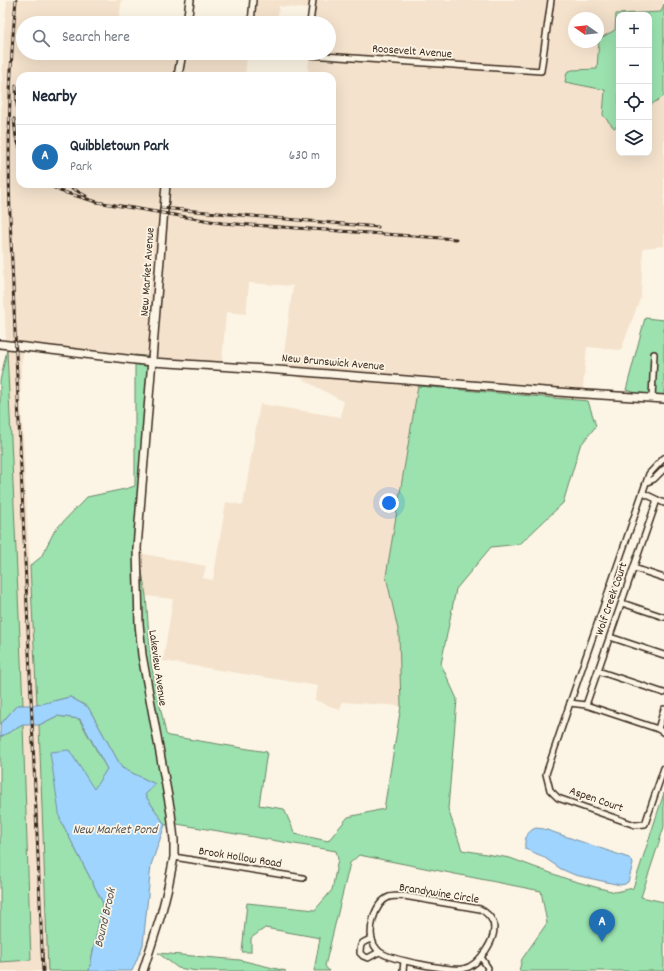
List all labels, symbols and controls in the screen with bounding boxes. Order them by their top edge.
north arrow [568,12,604,48]
map controls [616,12,652,156]
button: + [616,12,652,48]
search box [16,16,336,60]
icon: search [30,27,52,49]
text: Search here [62,27,130,49]
street label: Roosevelt Avenue [371,41,453,63]
button: − [616,48,652,84]
button: locate [616,84,652,120]
text: Nearby [32,86,76,110]
button: layers [616,120,652,156]
text: Quibbletown Park [70,136,169,158]
text: A [41,147,49,166]
text: 630 m [289,147,320,166]
text: Park [70,158,92,177]
street label: New Market Avenue [136,227,160,317]
street label: New Brunswick Avenue [281,350,385,376]
your location [379,493,399,513]
street label: Wolf Creek Court [592,560,633,638]
street label: Lakeview Avenue [143,629,171,707]
street label: Aspen Court [567,783,626,817]
water label: New Market Pond [73,821,159,840]
street label: Brook Hollow Road [197,843,283,873]
street label: Brandywine Circle [398,879,480,909]
water label: Bound Brook [90,885,122,950]
pin: A [589,909,615,942]

